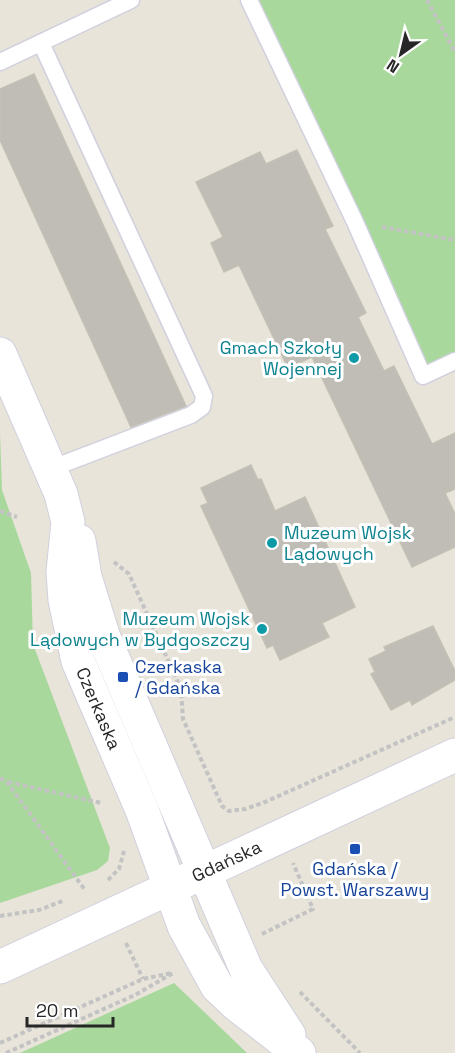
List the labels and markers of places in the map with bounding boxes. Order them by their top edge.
place label: Gmach Szkoły Wojennej [220,336,342,380]
marker: Gmach Szkoły Wojennej [347,351,361,365]
place label: Muzeum Wojsk Lądowych [284,521,412,565]
marker: Muzeum Wojsk Lądowych [265,536,279,550]
place label: Muzeum Wojsk Lądowych w Bydgoszczy [30,607,250,651]
marker: Muzeum Wojsk Lądowych w Bydgoszczy [255,622,269,636]
place label: Czerkaska / Gdańska [135,655,222,699]
marker: Czerkaska / Gdańska [116,670,130,684]
marker: Gdańska / Powst. Warszawy [348,842,362,856]
place label: Gdańska / Powst. Warszawy [281,857,429,901]

